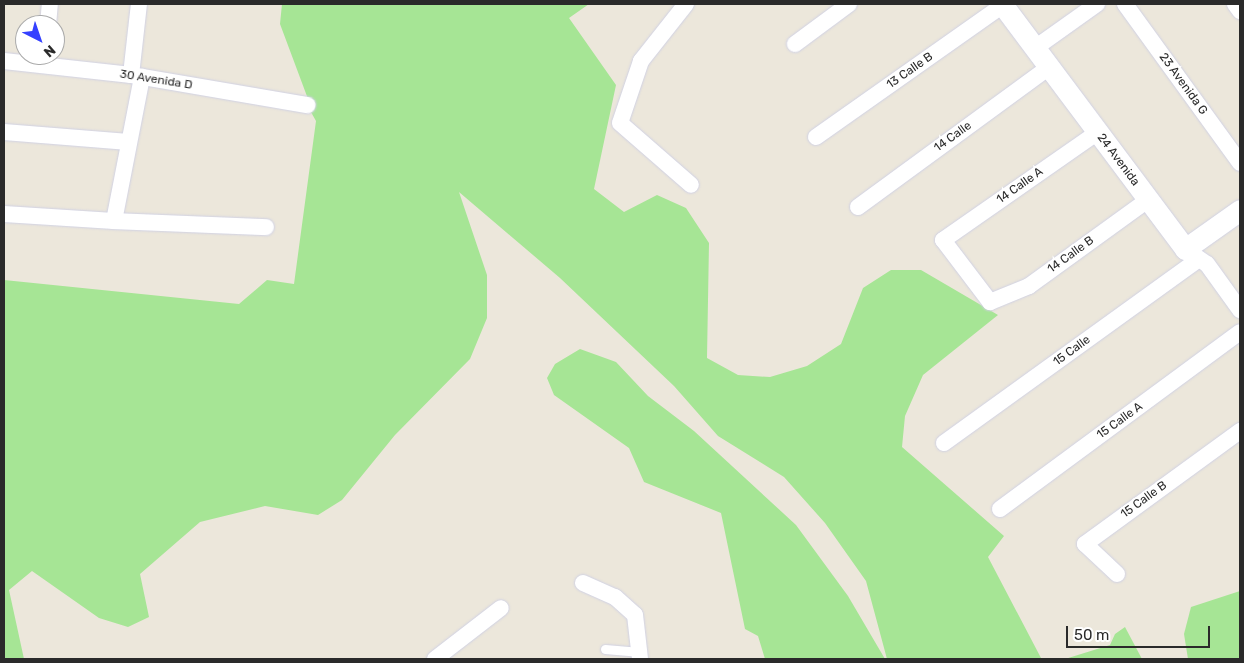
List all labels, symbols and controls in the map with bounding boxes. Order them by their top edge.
north arrow [15,15,65,65]
text: N [40,41,59,61]
street label: 13 Calle B [884,50,936,92]
street label: 23 Avenida G [1156,50,1210,118]
street label: 30 Avenida D [118,67,194,93]
street label: 14 Calle [931,119,975,155]
street label: 24 Avenida [1094,131,1142,189]
street label: 14 Calle A [994,165,1046,207]
street label: 14 Calle B [1045,233,1097,277]
street label: 15 Calle [1051,333,1093,369]
street label: 15 Calle A [1094,399,1146,443]
street label: 15 Calle B [1118,479,1170,521]
scale bar [1069,616,1213,648]
text: 50 m [1074,626,1109,644]

